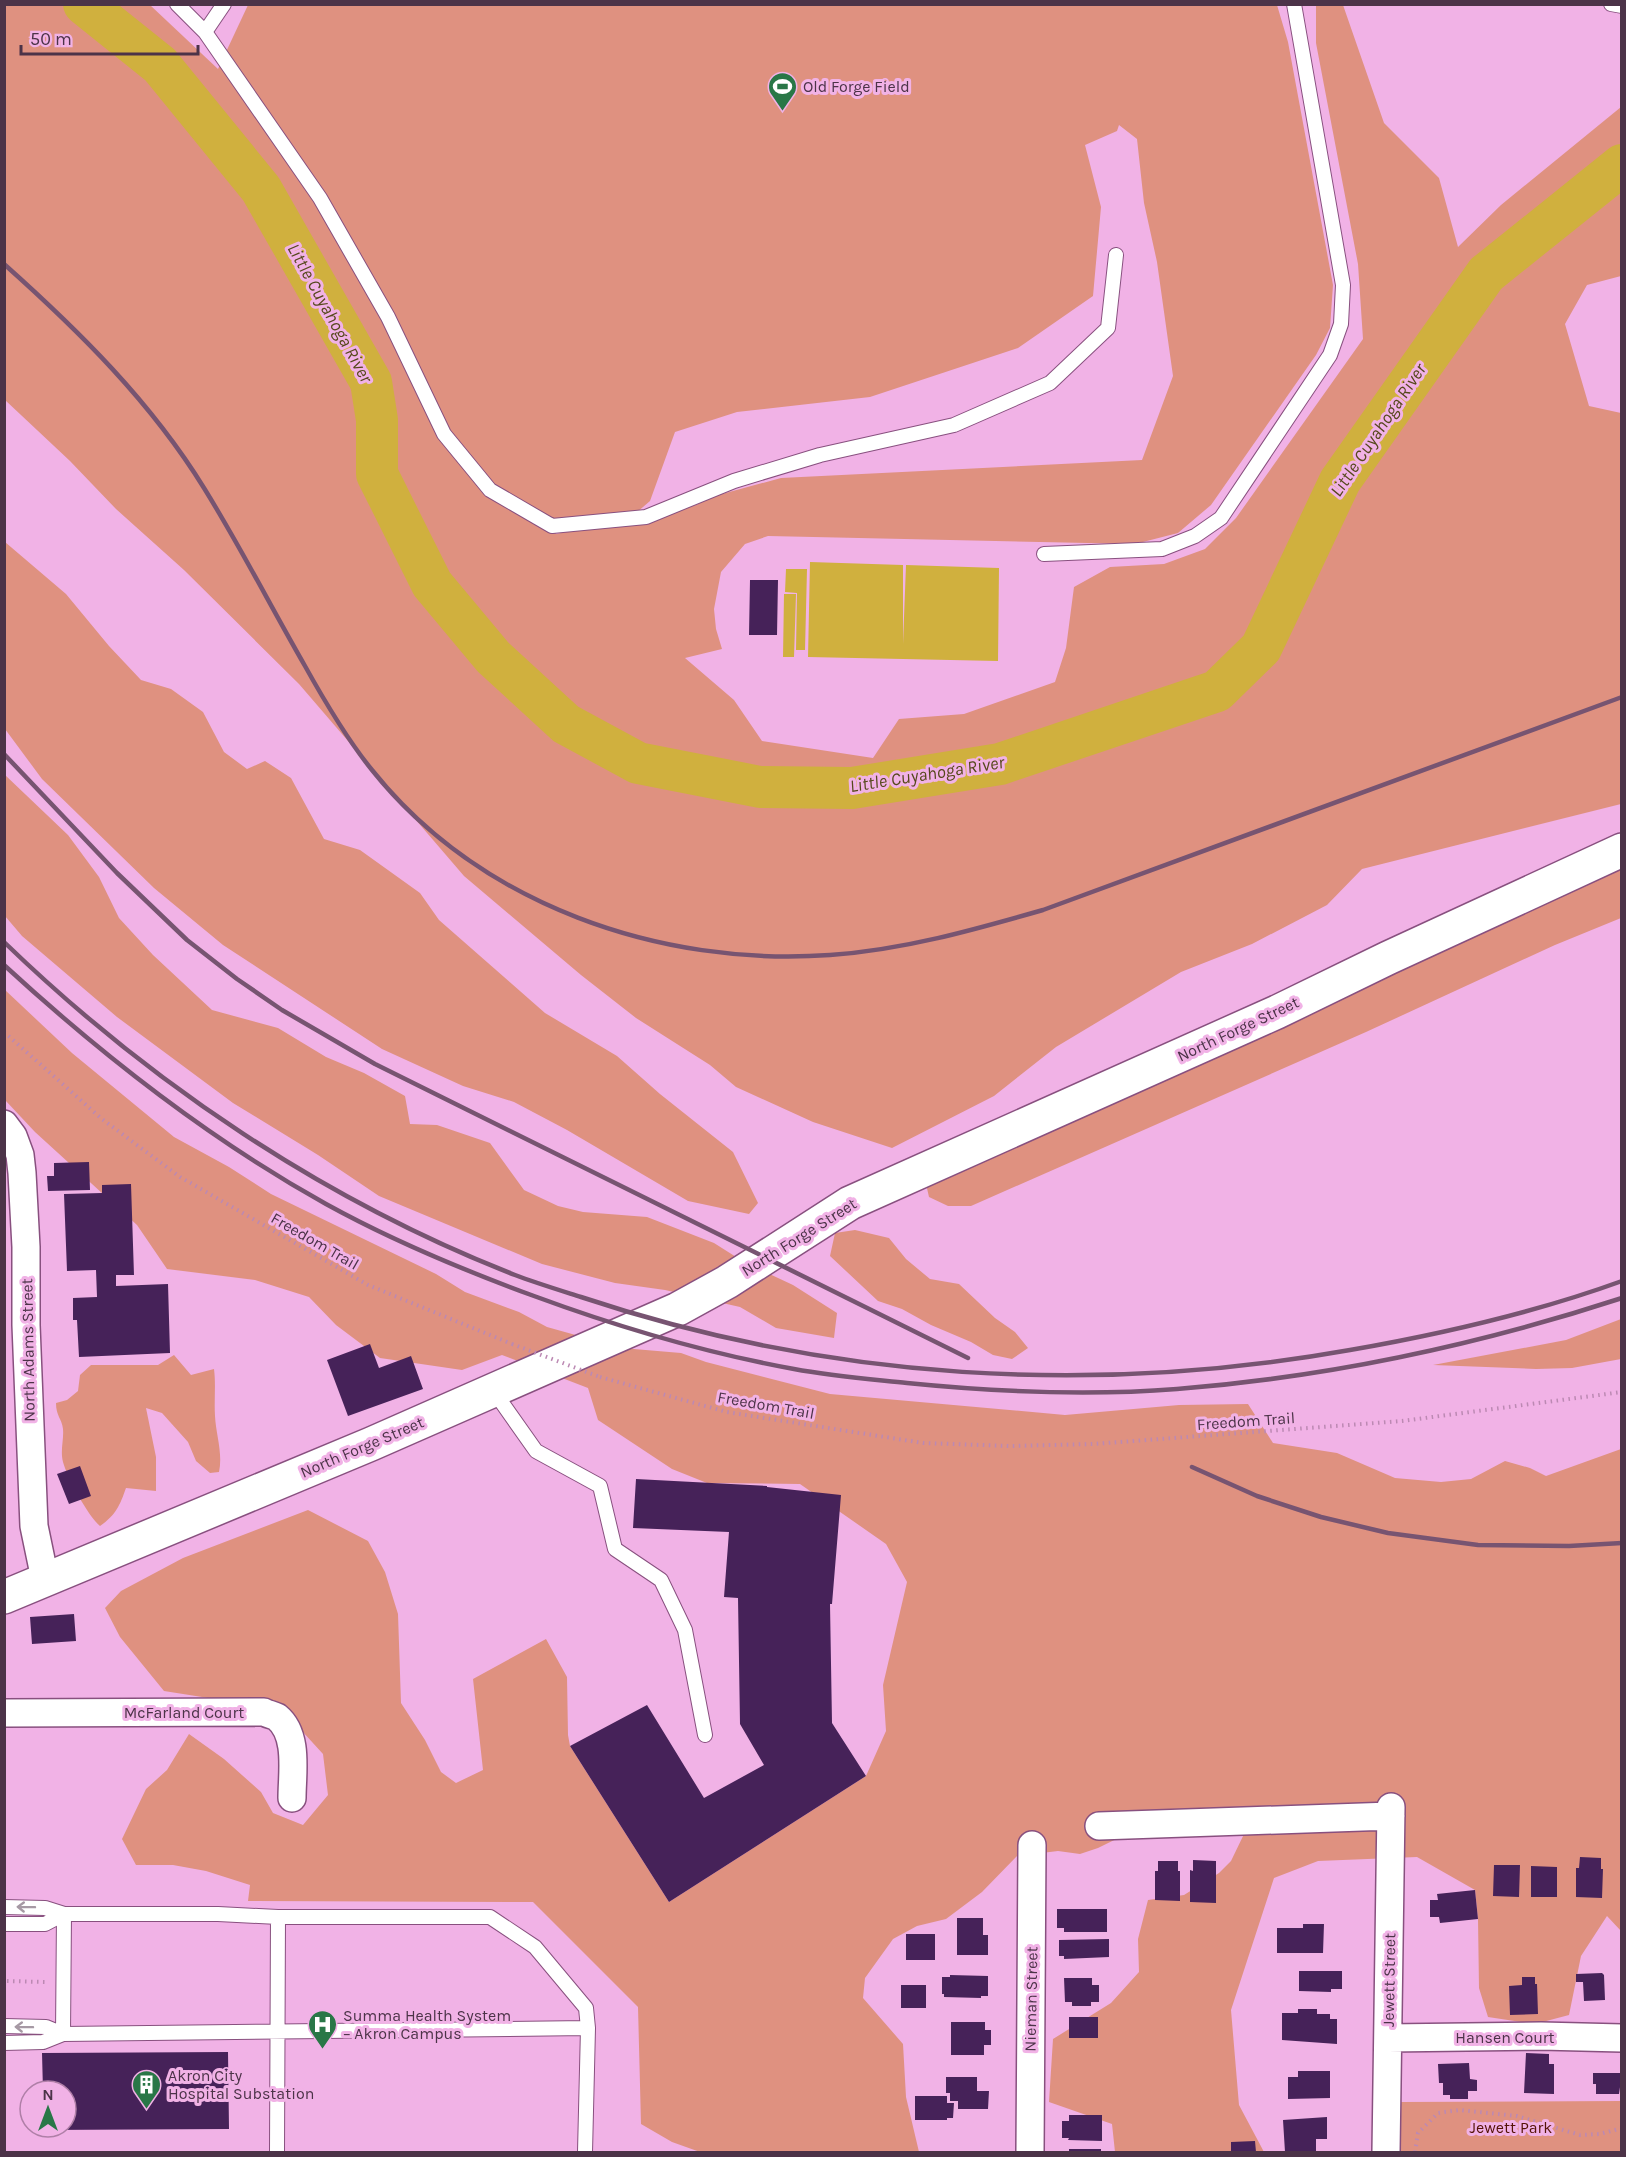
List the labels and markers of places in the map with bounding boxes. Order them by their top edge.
sports icon: Old Forge Field [766,70,798,112]
place label: Old Forge Field [803,77,910,96]
place label: Summa Health System – Akron Campus [343,2006,511,2043]
hospital icon: Summa Health System – Akron Campus [306,2008,338,2050]
place label: Akron City Hospital Substation [168,2066,314,2103]
building icon: Akron City Hospital Substation [131,2068,163,2110]

